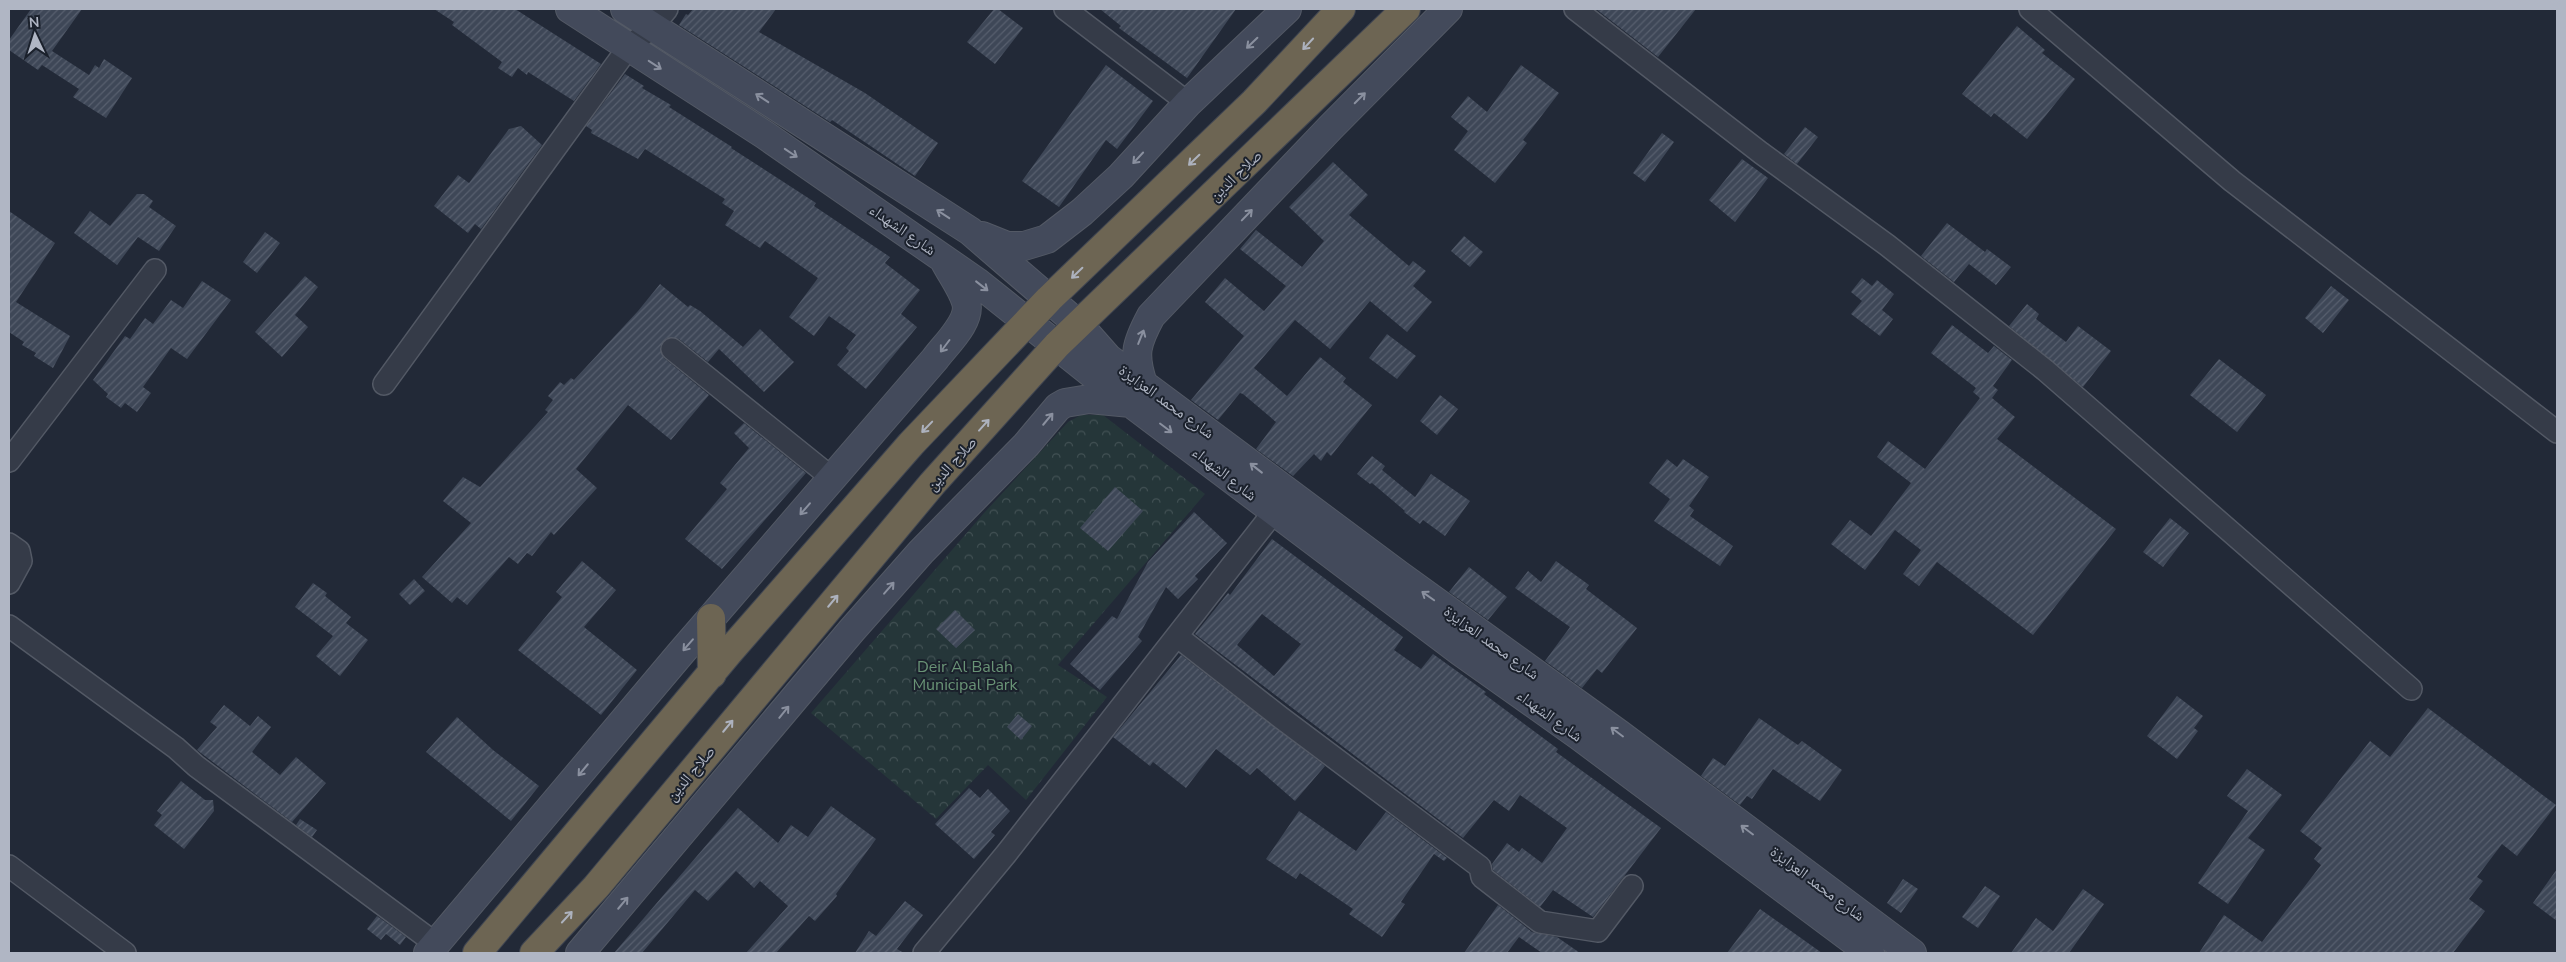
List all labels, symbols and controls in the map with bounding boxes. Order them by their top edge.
north arrow [10,10,60,60]
text: N [28,13,40,32]
one-way arrow [1246,36,1258,48]
one-way arrow [1302,37,1314,50]
one-way arrow [647,60,661,70]
one-way arrow [756,92,770,102]
one-way arrow [1353,92,1366,104]
street label: صلاح الدين [1204,145,1267,207]
one-way arrow [784,148,798,158]
one-way arrow [1132,152,1144,165]
one-way arrow [1188,154,1200,166]
street label: شارع الشهداء [865,199,940,261]
one-way arrow [937,208,951,218]
one-way arrow [1241,209,1253,221]
one-way arrow [1071,266,1083,278]
one-way arrow [975,280,988,291]
one-way arrow [1137,330,1146,345]
one-way arrow [940,339,950,353]
street label: شارع محمد العزايزة [1114,360,1219,444]
one-way arrow [1043,412,1054,425]
one-way arrow [979,419,990,432]
one-way arrow [921,420,933,433]
one-way arrow [1159,422,1172,433]
street label: صلاح الدين [921,432,982,496]
street label: شارع الشهداء [1187,441,1261,506]
one-way arrow [1250,462,1263,473]
one-way arrow [799,502,811,515]
one-way arrow [883,582,894,595]
one-way arrow [1422,591,1436,601]
one-way arrow [827,595,838,608]
street label: شارع محمد العزايزة [1439,601,1544,685]
one-way arrow [682,639,693,652]
park label: Deir Al Balah Municipal Park [912,656,1019,696]
street label: شارع الشهداء [1512,684,1587,747]
one-way arrow [779,706,790,719]
one-way arrow [723,720,734,733]
one-way arrow [1611,727,1624,738]
street label: صلاح الدين [661,741,720,806]
one-way arrow [577,763,589,776]
one-way arrow [1740,825,1754,835]
street label: شارع محمد العزايزة [1766,841,1869,927]
one-way arrow [617,897,628,910]
one-way arrow [562,911,573,924]

